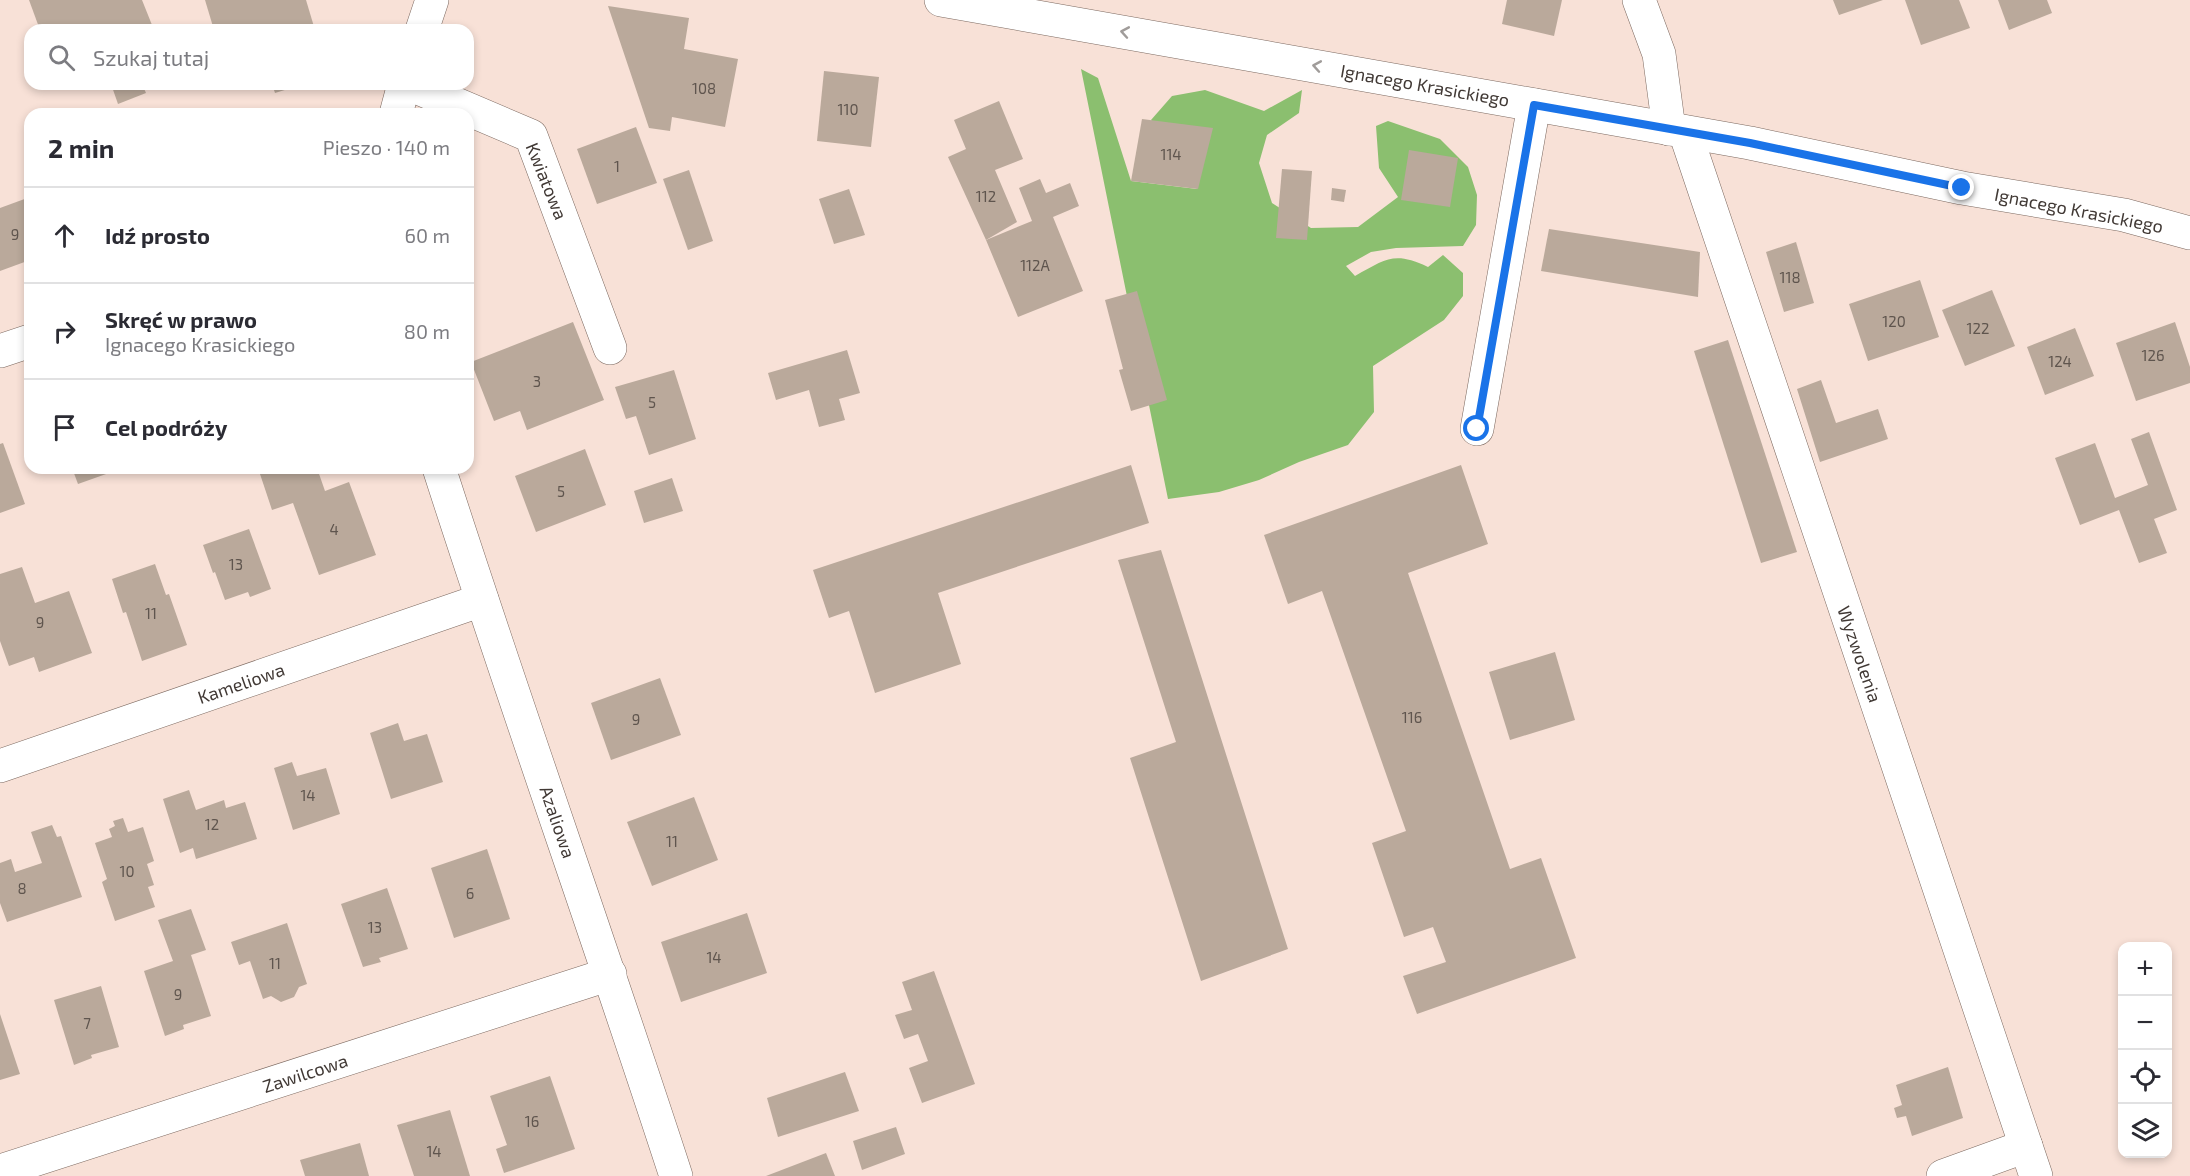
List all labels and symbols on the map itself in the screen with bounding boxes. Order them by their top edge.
one-way arrow [1120,27,1130,39]
street label: Ignacego Krasickiego [1339,59,1511,111]
one-way arrow [1312,61,1322,73]
house number: 108 [692,79,716,97]
house number: 110 [838,100,859,118]
street label: Kwiatowa [522,139,572,223]
house number: 114 [1160,145,1182,163]
house number: 1 [614,157,620,175]
route end [1948,174,1974,200]
street label: Ignacego Krasickiego [1993,183,2165,237]
house number: 112 [976,187,996,205]
house number: 9 [11,225,19,243]
house number: 112A [1020,256,1051,274]
house number: 118 [1779,268,1801,286]
house number: 120 [1882,312,1906,330]
house number: 122 [1967,319,1989,337]
house number: 126 [2142,346,2164,364]
house number: 124 [2048,352,2072,370]
house number: 3 [533,372,541,390]
house number: 5 [648,393,656,411]
route start [1463,415,1489,441]
house number: 5 [557,482,565,500]
house number: 4 [329,520,339,538]
house number: 13 [229,555,243,573]
street label: Wyzwolenia [1833,603,1887,705]
house number: 11 [145,604,157,622]
house number: 9 [36,613,44,631]
street label: Kameliowa [195,658,287,708]
house number: 116 [1402,708,1422,726]
house number: 9 [632,710,640,728]
street label: Azaliowa [535,783,581,861]
house number: 14 [300,786,316,804]
house number: 12 [205,815,219,833]
house number: 11 [666,832,678,850]
house number: 10 [119,862,135,880]
house number: 8 [17,879,27,897]
house number: 6 [466,884,474,902]
house number: 13 [368,918,382,936]
house number: 14 [706,948,722,966]
house number: 11 [269,954,281,972]
house number: 9 [174,985,182,1003]
house number: 7 [83,1014,91,1032]
street label: Zawilcowa [260,1049,350,1097]
house number: 16 [525,1112,539,1130]
house number: 14 [426,1142,442,1160]

